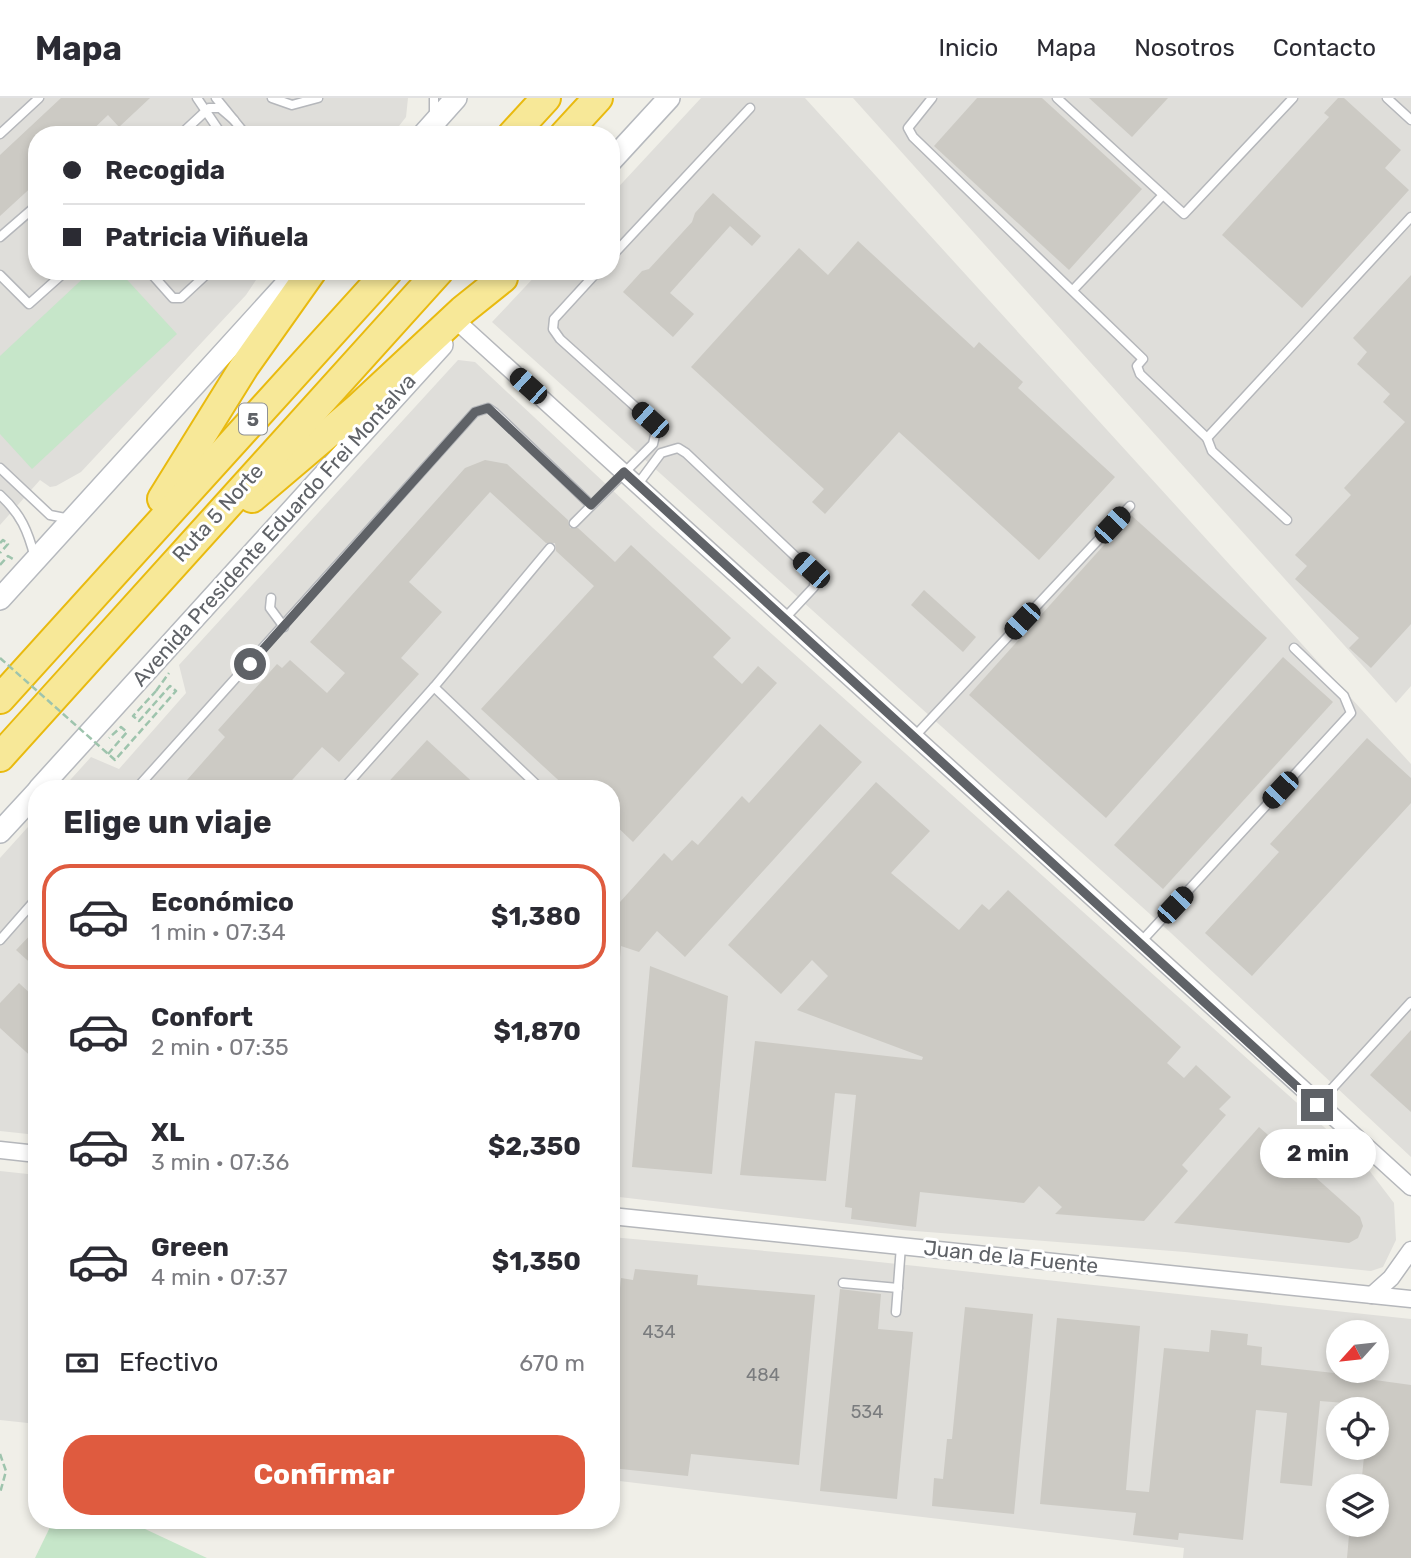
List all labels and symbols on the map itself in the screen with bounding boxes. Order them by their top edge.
car [506,364,551,408]
street label: Avenida Presidente Eduardo Frei Montalva [127,368,421,691]
car [628,398,673,442]
road number: 5 [239,404,267,434]
street label: Ruta 5 Norte [167,458,268,567]
car [1090,502,1135,548]
car [789,548,834,592]
car [1000,598,1045,644]
route start [234,648,266,680]
car [1258,767,1303,813]
car [1153,882,1198,928]
route end [1301,1089,1333,1121]
callout: 2 min [1259,1130,1375,1178]
street label: Juan de la Fuente [922,1235,1100,1278]
north arrow [1326,1320,1390,1382]
house number: 434 [642,1321,676,1343]
house number: 484 [746,1364,780,1386]
house number: 534 [851,1401,883,1423]

